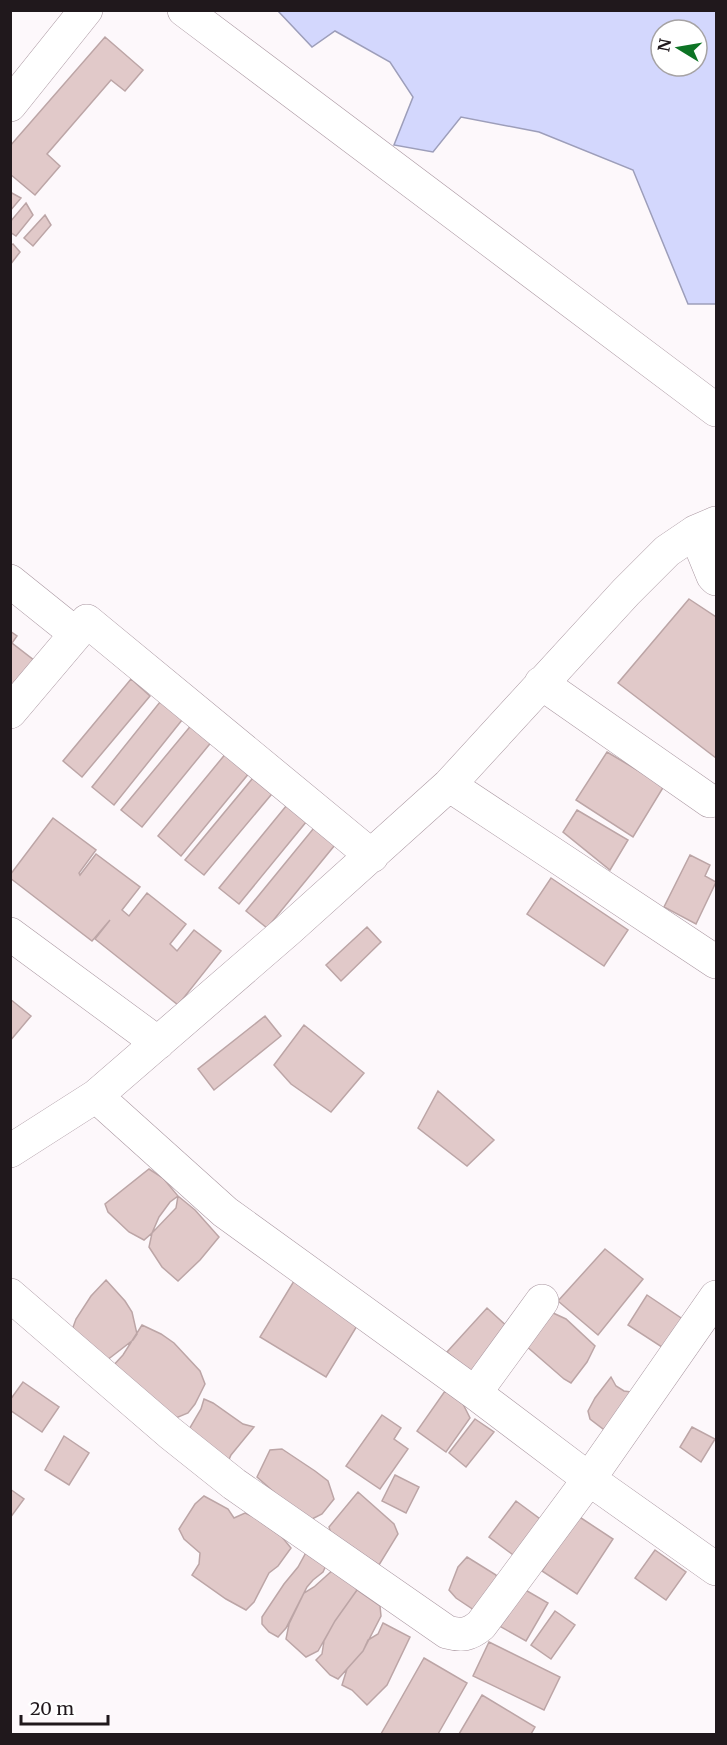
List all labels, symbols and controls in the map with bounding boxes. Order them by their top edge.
north arrow [649,18,709,78]
text: N [653,37,675,53]
scale bar [21,1688,108,1726]
text: 20 m [30,1697,74,1720]

